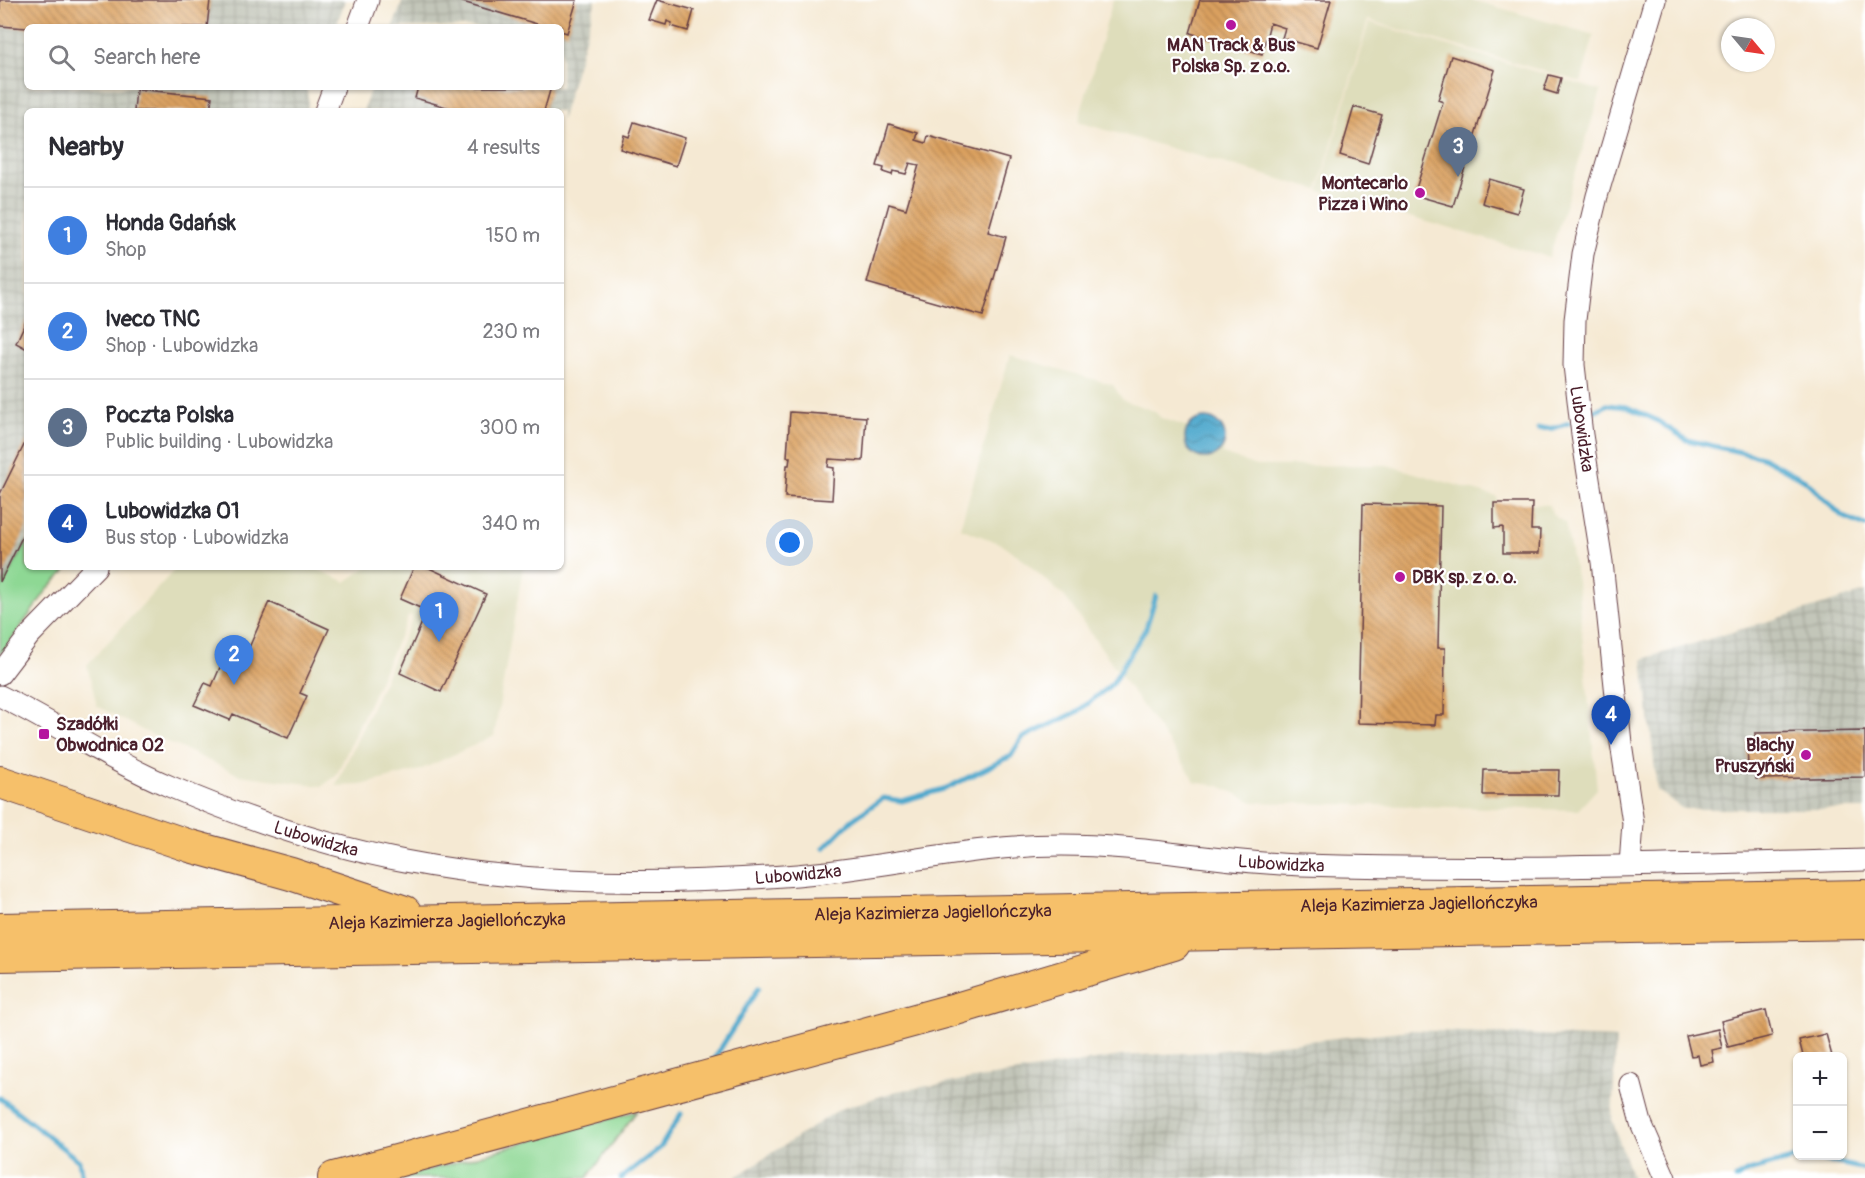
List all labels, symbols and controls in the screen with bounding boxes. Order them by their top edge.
marker: MAN Track & Bus Polska Sp. z o.o. [1224,18,1238,32]
north arrow [1721,18,1775,72]
search box [24,24,564,90]
place label: MAN Track & Bus Polska Sp. z o.o. [1167,34,1296,78]
icon: search [45,41,78,74]
text: Search here [93,43,200,71]
pin: 3 [1438,128,1478,177]
text: Nearby [48,131,124,163]
text: 4 results [467,135,540,160]
place label: Montecarlo Pizza i Wino [1318,172,1408,216]
marker: Montecarlo Pizza i Wino [1413,186,1427,200]
text: Honda Gdańsk [105,209,236,237]
text: 1 [64,223,71,248]
text: 150 m [486,223,540,248]
text: Shop [105,237,146,262]
text: Iveco TNC [105,305,200,333]
text: 2 [62,319,73,344]
text: 230 m [483,319,540,344]
text: Shop · Lubowidzka [105,333,258,358]
street label: Lubowidzka [1564,384,1599,474]
text: Poczta Polska [105,401,234,429]
text: 3 [62,415,73,440]
text: 300 m [479,415,540,440]
text: Public building · Lubowidzka [105,429,333,454]
text: Lubowidzka 01 [105,497,240,525]
text: 4 [62,511,73,536]
text: 340 m [481,511,540,536]
text: Bus stop · Lubowidzka [105,525,289,550]
your location [775,528,804,557]
place label: DBK sp. z o. o. [1412,566,1517,589]
marker: DBK sp. z o. o. [1393,570,1407,584]
pin: 1 [420,592,458,642]
pin: 2 [214,636,254,685]
pin: 4 [1592,696,1630,745]
place label: Szadółki Obwodnica 02 [56,713,164,757]
marker: Szadółki Obwodnica 02 [37,727,51,741]
place label: Blachy Pruszyński [1715,734,1794,778]
marker: Blachy Pruszyński [1799,748,1813,762]
street label: Lubowidzka [271,816,361,862]
street label: Lubowidzka [1237,850,1325,878]
street label: Lubowidzka [754,859,843,890]
street label: Aleja Kazimierza Jagiellończyka [1300,891,1538,918]
street label: Aleja Kazimierza Jagiellończyka [814,899,1052,927]
street label: Aleja Kazimierza Jagiellończyka [328,908,566,935]
map controls [1793,1052,1847,1160]
button: + [1793,1052,1847,1106]
button: − [1793,1106,1847,1160]

